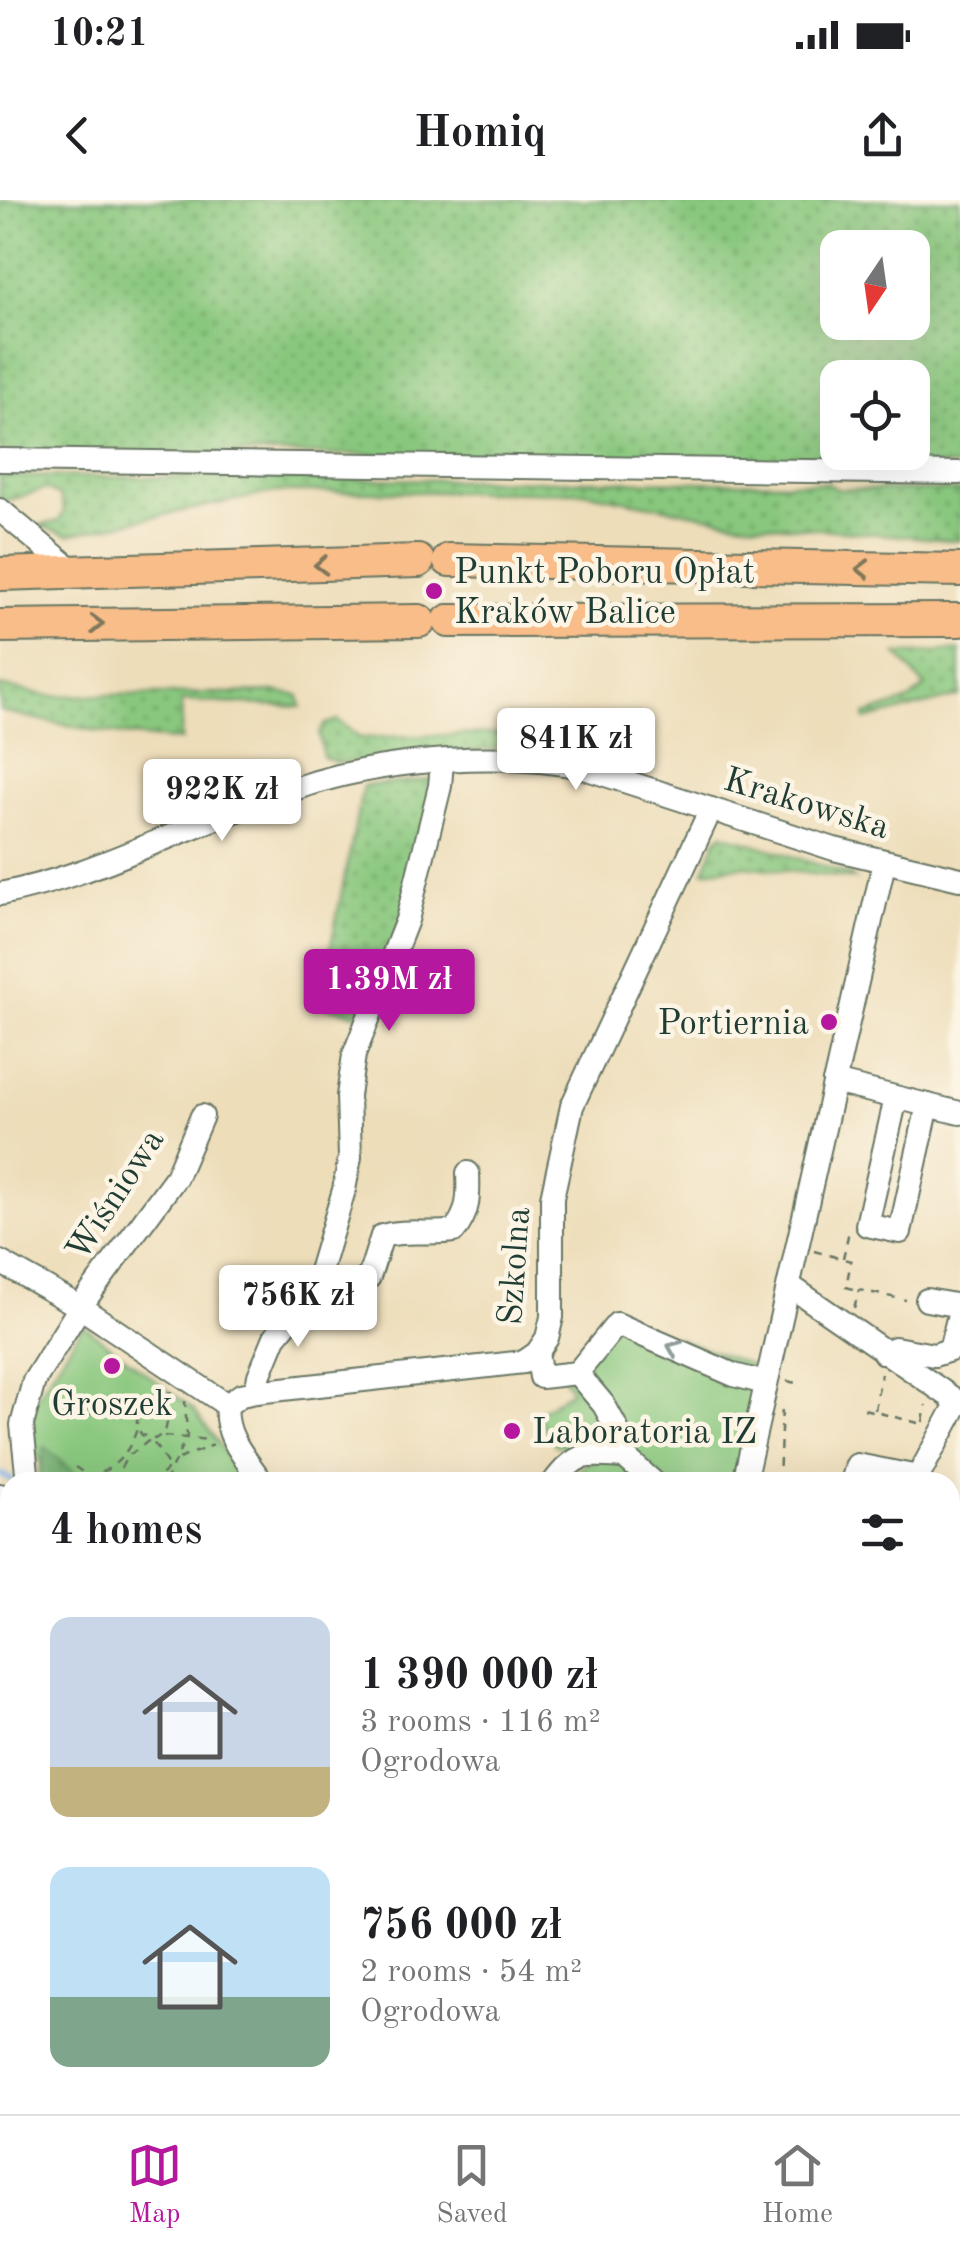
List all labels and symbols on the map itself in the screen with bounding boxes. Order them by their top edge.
north arrow [820,230,930,340]
one-way arrow [312,554,328,575]
place label: Punkt Poboru Opłat Kraków Balice [454,556,755,631]
one-way arrow [854,558,870,579]
marker: Punkt Poboru Opłat Kraków Balice [423,580,445,602]
one-way arrow [90,613,106,634]
pin: 841K zł [484,708,668,793]
pin: 922K zł [130,759,314,844]
street label: Krakowska [719,763,893,846]
pin: 1.39M zł [286,949,492,1034]
place label: Portiernia [658,1007,809,1042]
marker: Portiernia [818,1011,840,1033]
street label: Wiśniowa [61,1123,171,1267]
street label: Szkolna [494,1206,537,1326]
pin: 756K zł [206,1265,390,1350]
one-way arrow [666,1340,684,1360]
marker: Groszek [101,1355,123,1377]
place label: Groszek [51,1388,173,1423]
place label: Laboratoria IZ [532,1416,757,1451]
marker: Laboratoria IZ [501,1420,523,1442]

